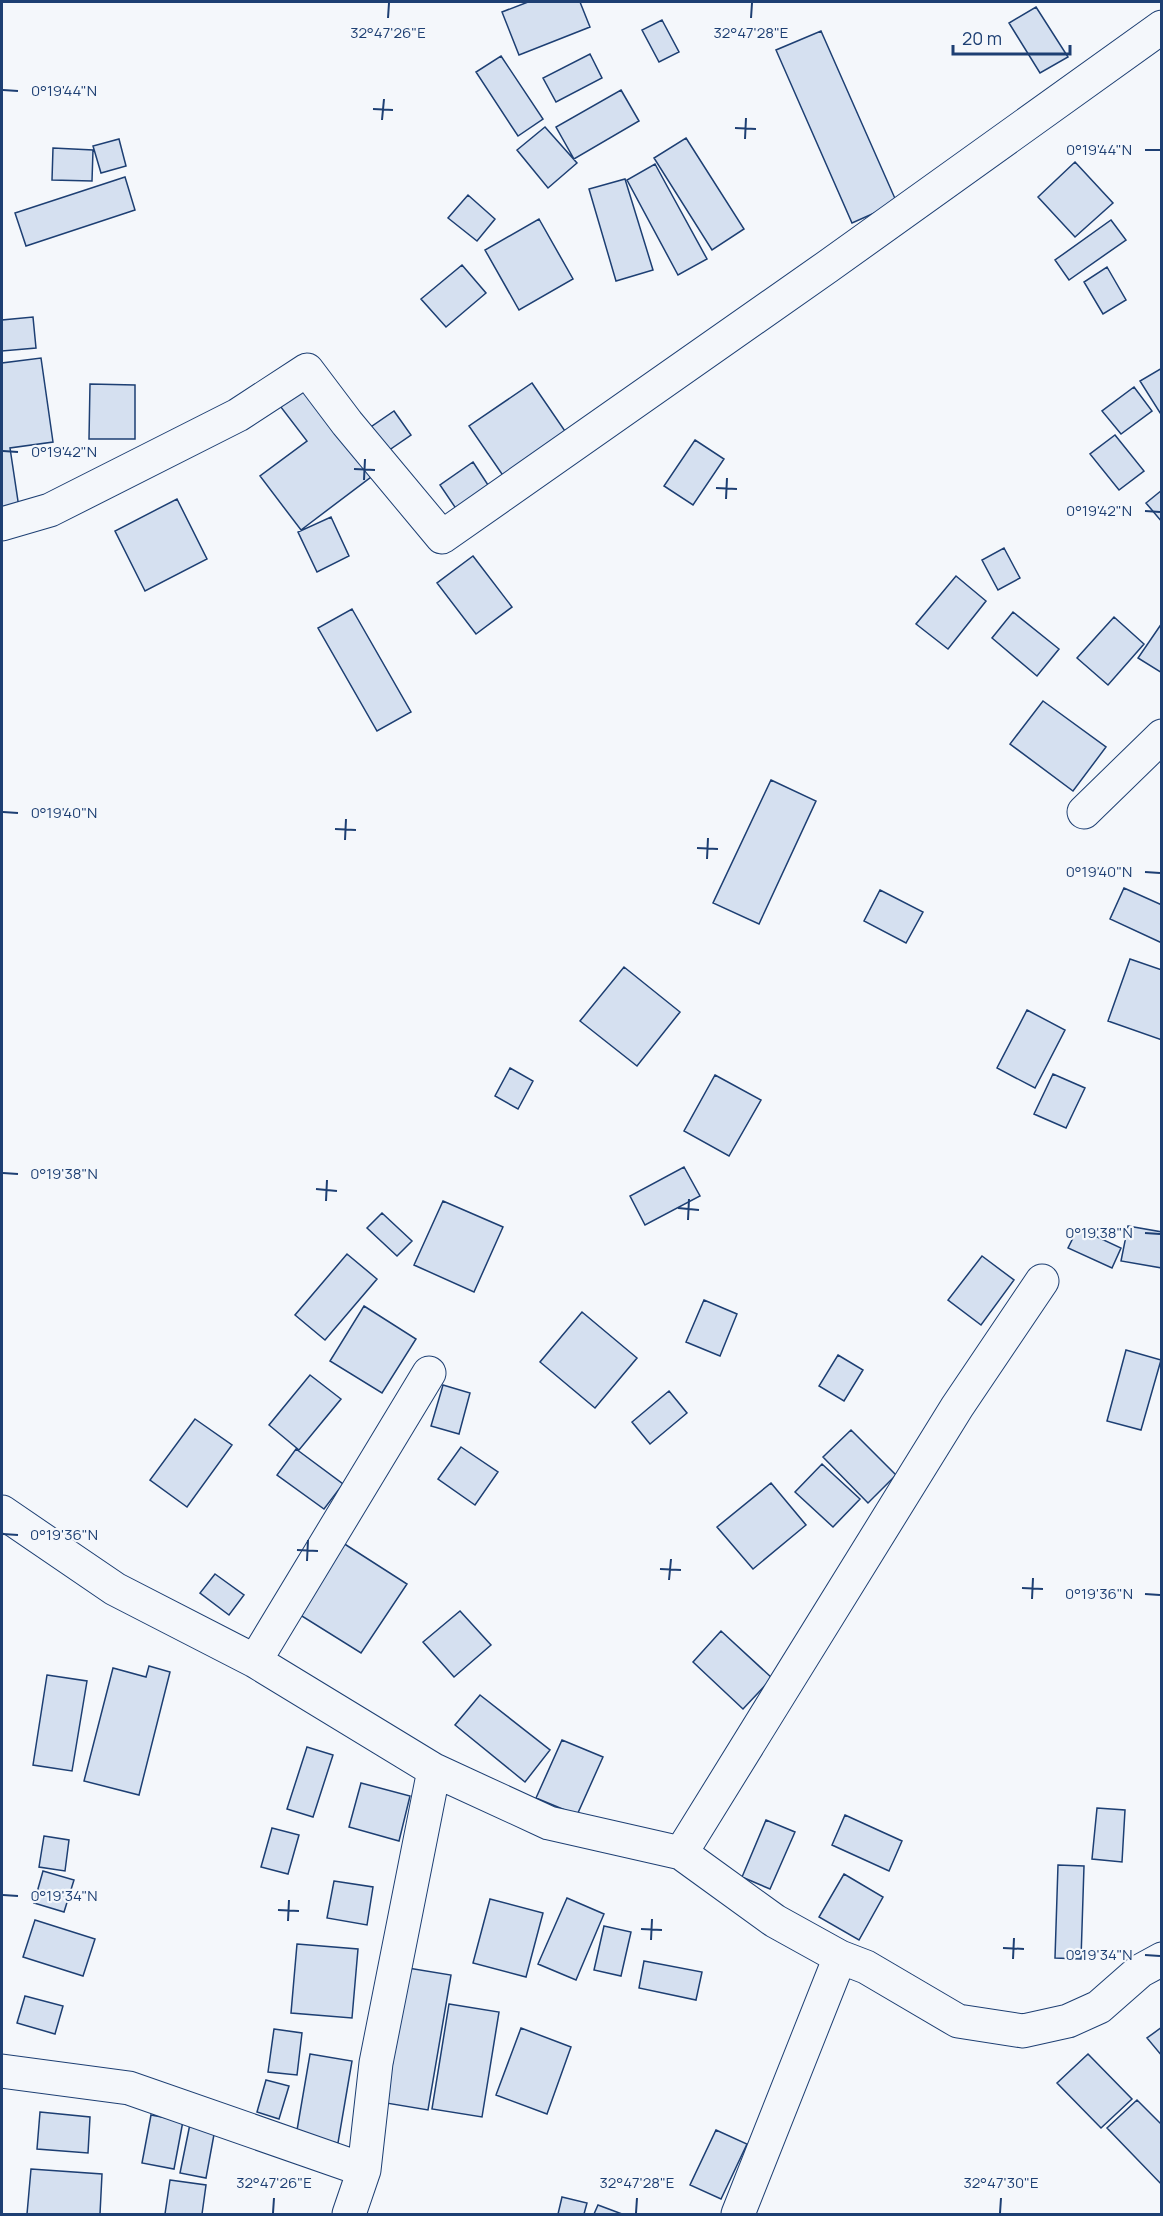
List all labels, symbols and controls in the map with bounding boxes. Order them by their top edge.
scale bar [953,18,1070,56]
text: 32°47'26"E [350,22,426,43]
text: 32°47'28"E [714,22,788,43]
text: 20 m [962,26,1002,50]
text: 0°19'44"N [31,80,97,101]
text: 0°19'44"N [1066,139,1132,160]
text: 0°19'42"N [31,441,97,462]
text: 0°19'42"N [1066,500,1132,521]
text: 0°19'40"N [31,802,97,823]
text: 0°19'40"N [1066,861,1132,882]
text: 0°19'38"N [30,1163,98,1184]
text: 0°19'38"N [1065,1222,1133,1243]
text: 0°19'36"N [30,1524,98,1545]
text: 0°19'36"N [1065,1583,1133,1604]
text: 0°19'34"N [30,1885,98,1906]
text: 0°19'34"N [1065,1944,1133,1965]
text: 32°47'26"E [236,2172,312,2193]
text: 32°47'28"E [600,2172,674,2193]
text: 32°47'30"E [963,2172,1039,2193]

